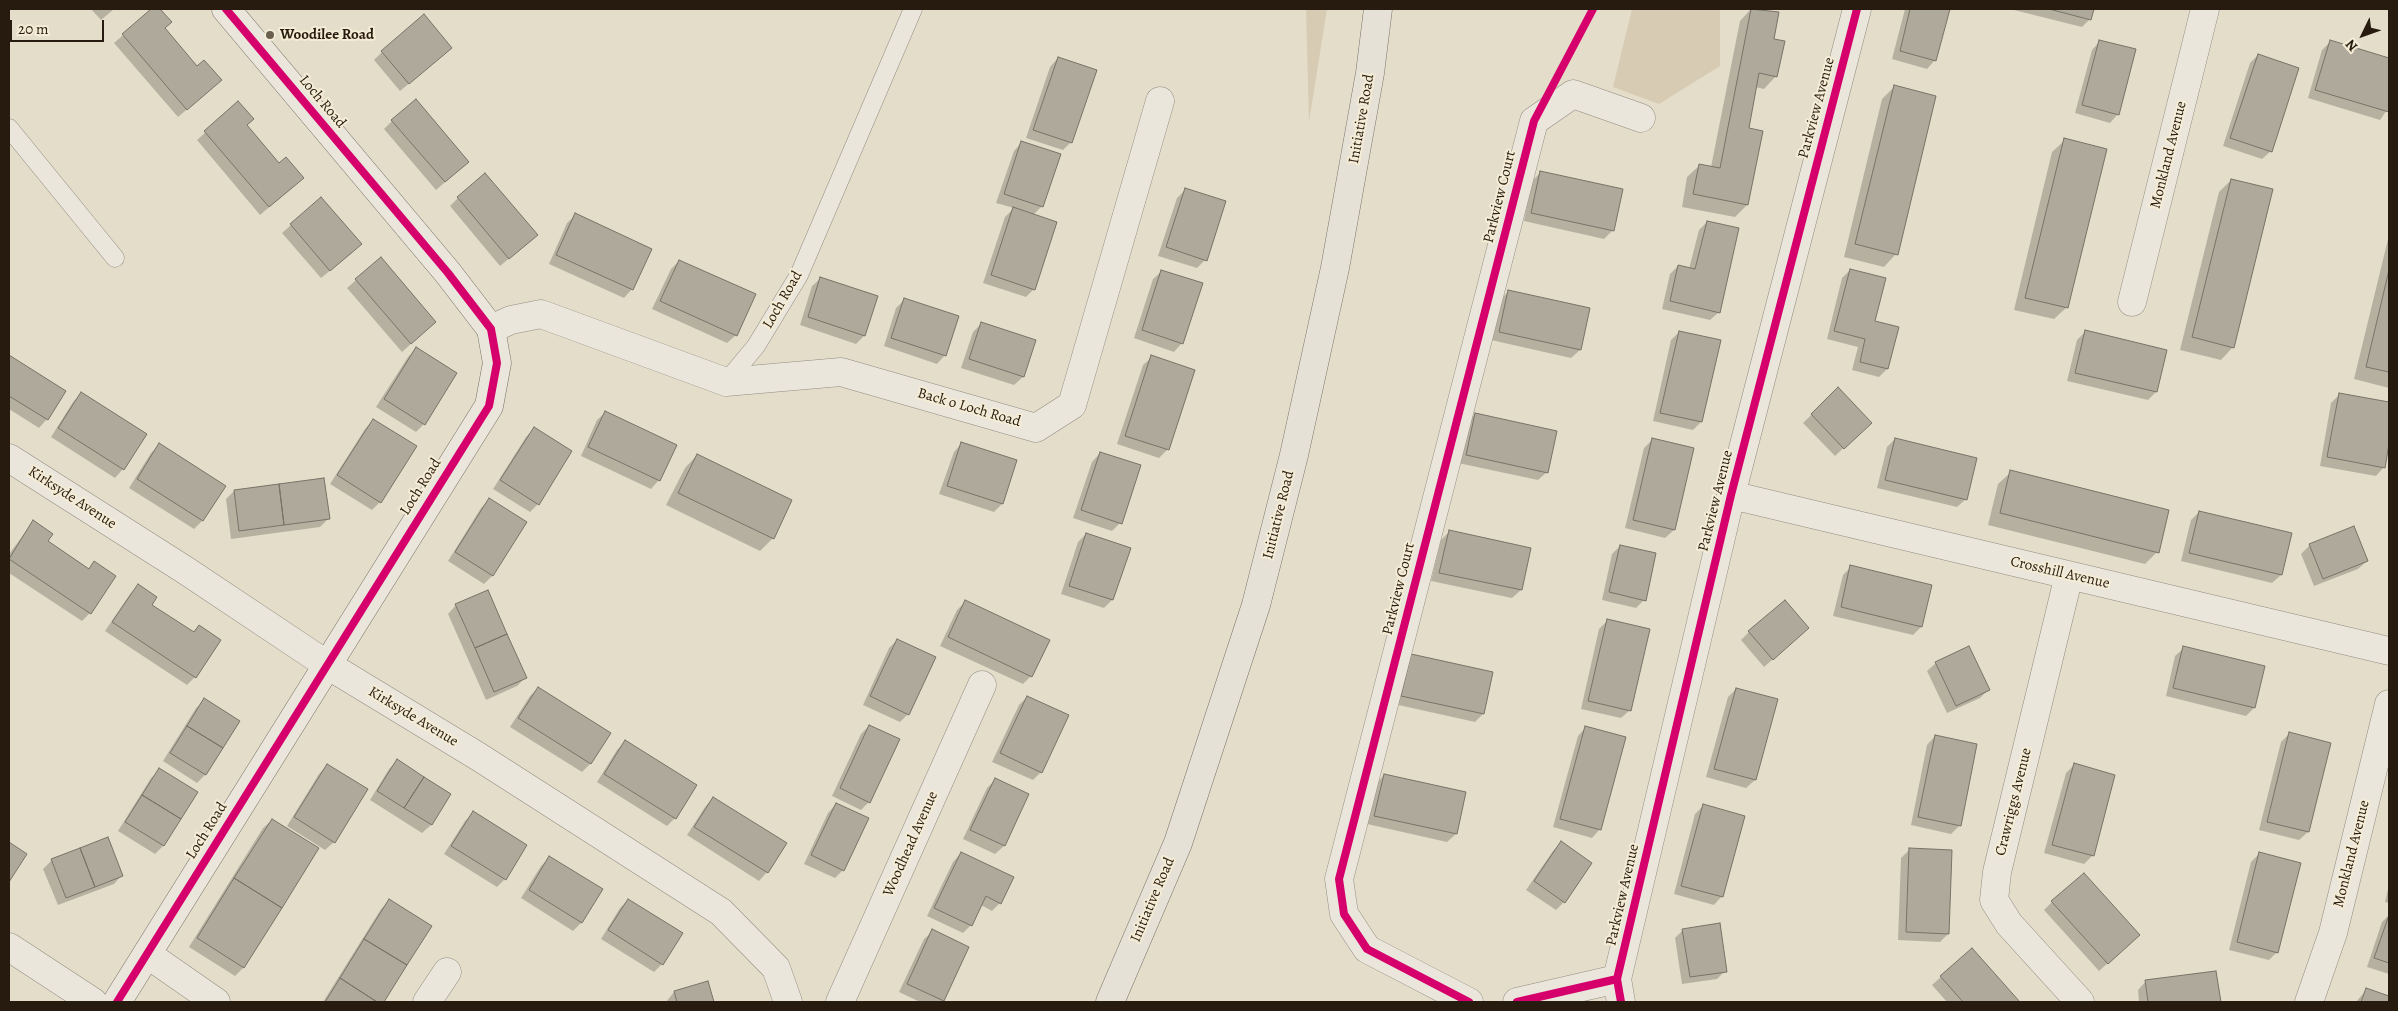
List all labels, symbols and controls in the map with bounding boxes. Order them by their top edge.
scale bar [12,10,106,42]
north arrow [2338,10,2388,60]
text: 20 m [18,19,49,39]
place label: Woodilee Road [280,26,374,44]
marker: Woodilee Road [264,29,276,41]
text: N [2341,35,2362,56]
street label: Parkview Avenue [1795,55,1839,161]
street label: Loch Road [295,72,349,132]
street label: Initiative Road [1345,73,1379,165]
street label: Monkland Avenue [2147,99,2191,211]
street label: Parkview Court [1480,149,1520,245]
street label: Loch Road [759,268,807,332]
street label: Back o Loch Road [915,385,1023,431]
street label: Parkview Avenue [1695,448,1737,554]
street label: Loch Road [397,455,445,519]
street label: Kirksyde Avenue [24,463,120,533]
street label: Initiative Road [1259,469,1299,561]
street label: Parkview Court [1379,541,1419,637]
street label: Crosshill Avenue [2009,553,2111,593]
street label: Kirksyde Avenue [365,683,461,751]
street label: Crawriggs Avenue [1992,746,2036,858]
street label: Woodhead Avenue [880,789,942,899]
street label: Monkland Avenue [2330,798,2374,910]
street label: Loch Road [183,799,231,863]
street label: Parkview Avenue [1603,842,1643,948]
street label: Initiative Road [1127,855,1179,945]

